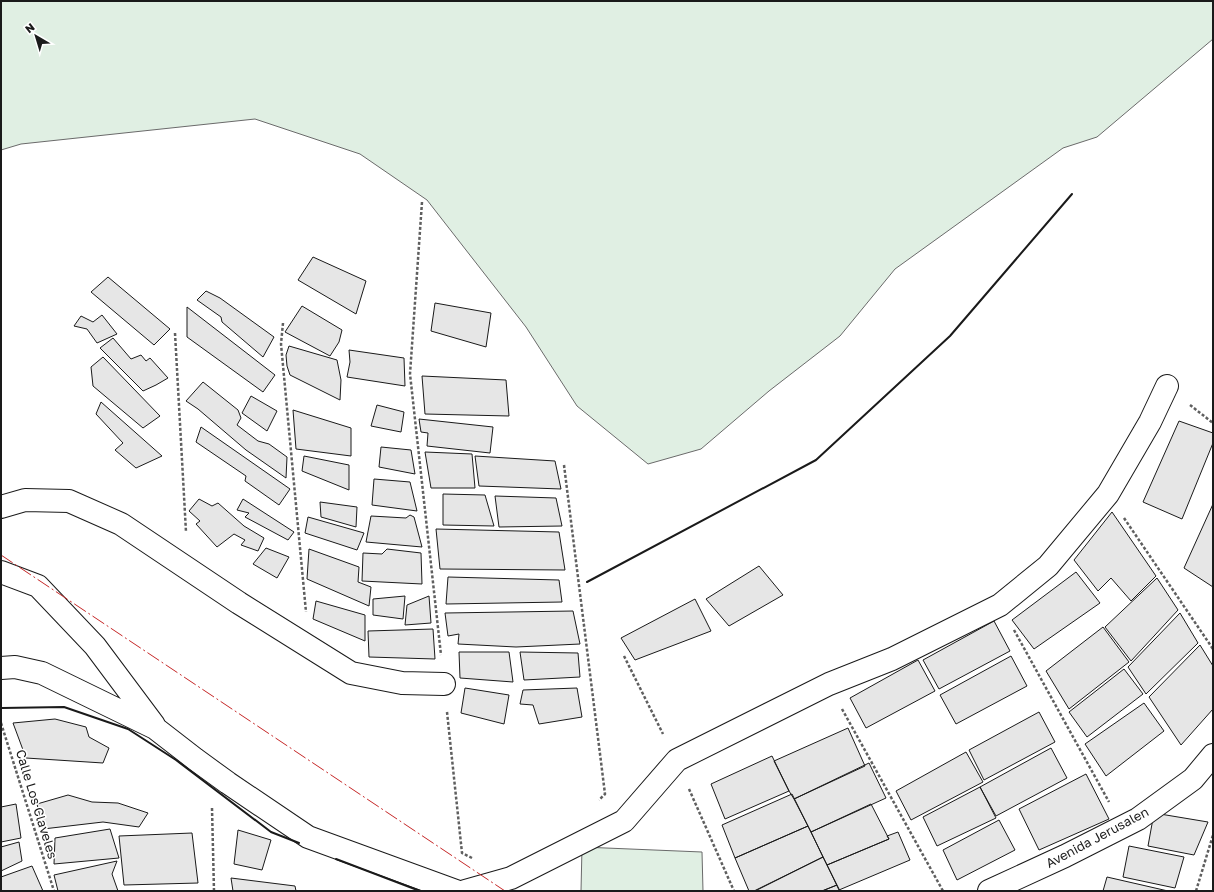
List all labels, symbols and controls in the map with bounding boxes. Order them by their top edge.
north arrow [16,16,56,56]
text: N [22,20,37,35]
street label: Calle Los Claveles [13,747,61,861]
street label: Avenida Jerusalen [1043,803,1151,871]

